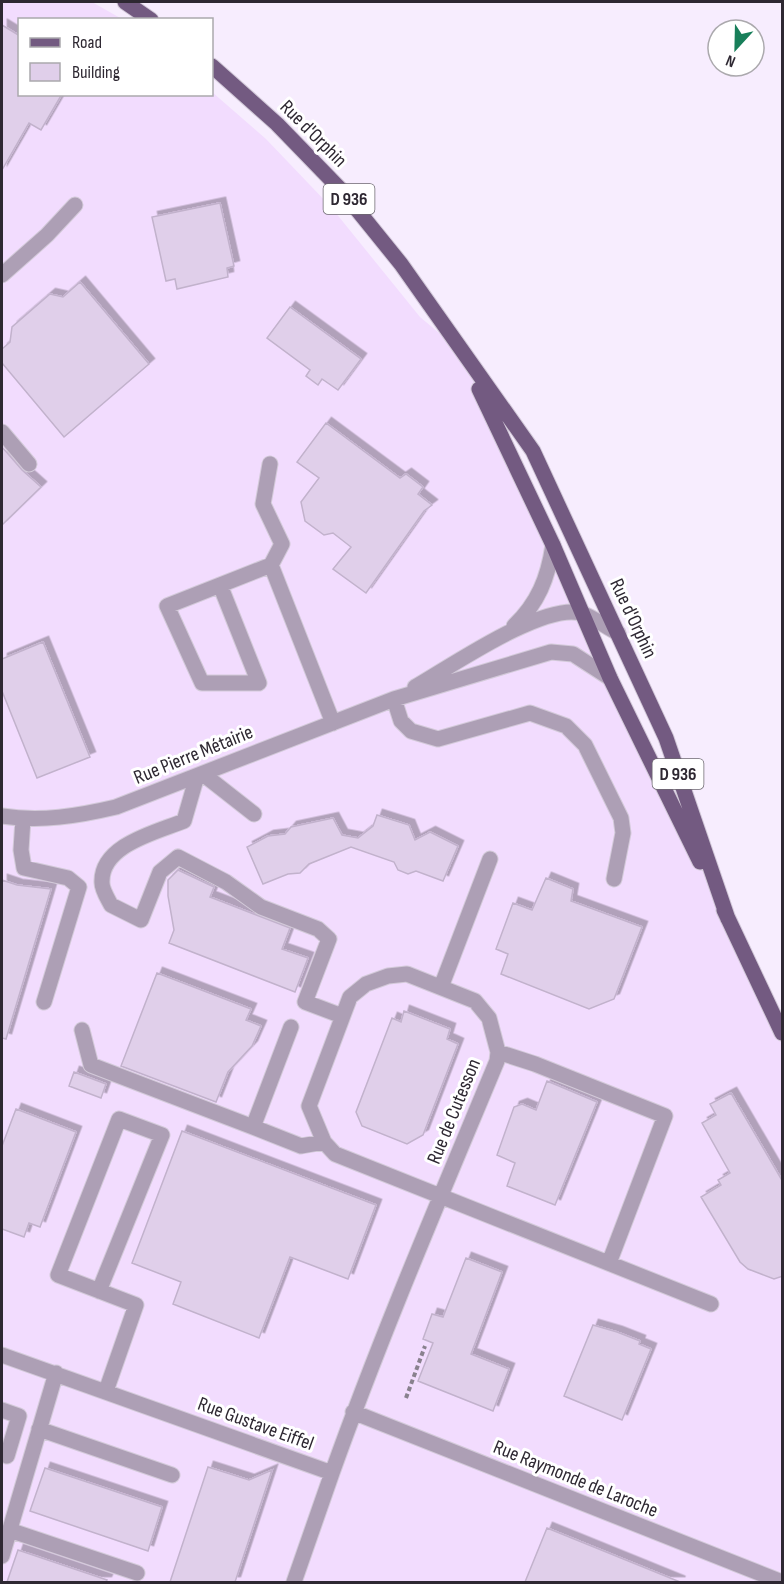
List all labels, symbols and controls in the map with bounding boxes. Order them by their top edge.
legend [18,18,213,96]
north arrow [706,18,766,78]
text: Road [72,32,102,53]
text: N [723,50,738,71]
text: Building [72,62,120,83]
street label: Rue d'Orphin [275,95,352,172]
road number: D 936 [324,184,374,214]
street label: Rue d'Orphin [604,575,662,662]
street label: Rue Pierre Métairie [130,720,256,790]
road number: D 936 [652,759,704,789]
street label: Rue de Cutesson [422,1055,486,1167]
street label: Rue Gustave Eiffel [194,1392,317,1456]
street label: Rue Raymonde de Laroche [490,1435,661,1523]

